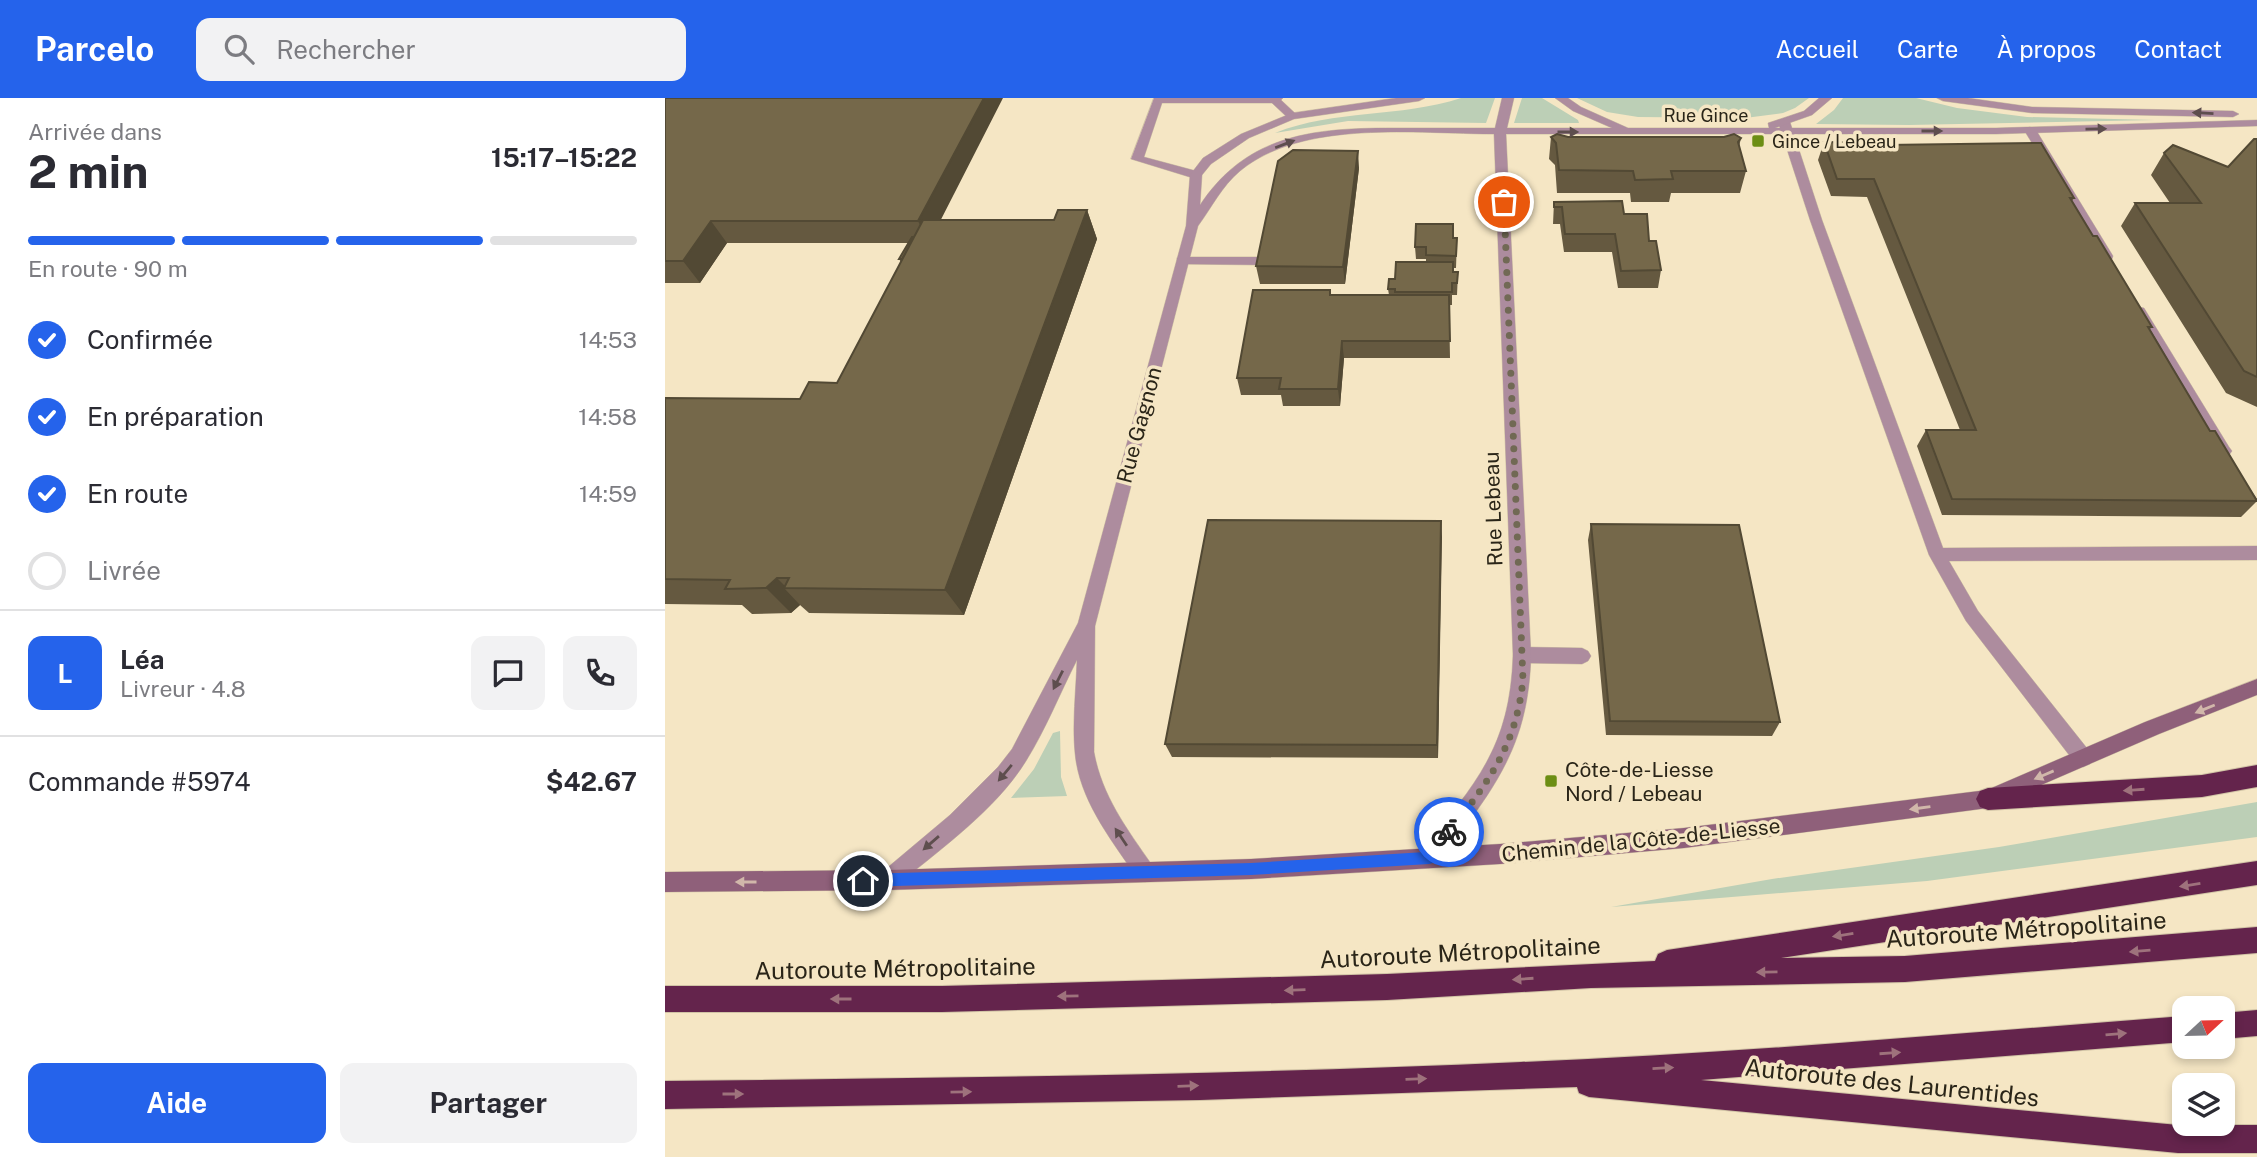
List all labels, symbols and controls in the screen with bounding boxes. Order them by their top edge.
search box [196,18,686,81]
text: Parcelo [35,30,154,68]
icon: search [220,30,258,68]
text: Rechercher [276,34,416,65]
text: Accueil [1776,35,1859,63]
text: Carte [1897,35,1958,63]
text: À propos [1996,35,2096,63]
text: Contact [2134,35,2222,63]
street label: Rue Gince [1663,105,1749,126]
one-way arrow [2192,107,2214,118]
text: Arrivée dans [28,118,162,145]
one-way arrow [2085,123,2107,135]
one-way arrow [1921,125,1943,137]
one-way arrow [1558,126,1580,138]
place label: Gince / Lebeau [1772,131,1896,152]
marker: Gince / Lebeau [1750,133,1766,149]
one-way arrow [1275,138,1296,149]
text: 15:17–15:22 [491,142,637,173]
text: 2 min [28,144,148,198]
pin [1474,172,1534,232]
icon: bag [1485,183,1523,221]
text: En route · 90 m [28,255,188,282]
icon: check [28,321,66,359]
text: Confirmée [87,324,213,355]
text: 14:53 [579,326,637,353]
street label: Rue Gagnon [1111,364,1167,486]
icon: check [28,398,66,436]
text: En préparation [87,401,264,432]
text: 14:58 [578,403,637,430]
street label: Rue Lebeau [1479,451,1507,567]
icon: check [28,475,66,513]
text: En route [87,478,188,509]
text: 14:59 [579,480,637,507]
text: Livrée [87,555,161,586]
button: chat [471,636,545,710]
button: phone [563,636,637,710]
text: Léa [120,644,164,675]
text: L [57,658,73,689]
one-way arrow [1052,670,1063,690]
text: Livreur · 4.8 [120,675,246,702]
one-way arrow [2194,703,2215,714]
place label: Côte-de-Liesse Nord / Lebeau [1565,757,1714,806]
one-way arrow [998,765,1013,782]
text: Commande #5974 [28,766,251,797]
text: $42.67 [546,766,637,797]
one-way arrow [2034,769,2054,781]
marker: Côte-de-Liesse Nord / Lebeau [1543,773,1559,789]
one-way arrow [2123,785,2145,796]
courier [1414,797,1484,867]
one-way arrow [1909,803,1931,814]
icon: bike [1430,813,1468,851]
street label: Chemin de la Côte-de-Liesse [1500,813,1782,867]
one-way arrow [1114,828,1128,846]
one-way arrow [923,835,940,850]
pin [833,851,893,911]
icon: home [844,862,882,900]
one-way arrow [735,876,757,887]
one-way arrow [2179,880,2201,891]
street label: Autoroute Métropolitaine [1885,905,2167,953]
one-way arrow [1832,929,1854,940]
street label: Autoroute Métropolitaine [1319,931,1601,973]
one-way arrow [2129,946,2151,957]
street label: Autoroute Métropolitaine [754,952,1036,984]
one-way arrow [1755,966,1777,978]
one-way arrow [1512,974,1534,985]
one-way arrow [1284,984,1306,995]
one-way arrow [1057,990,1079,1002]
one-way arrow [829,993,851,1005]
north arrow [2172,996,2235,1059]
map controls [2172,996,2235,1136]
one-way arrow [2106,1028,2128,1039]
one-way arrow [1879,1047,1901,1058]
street label: Autoroute des Laurentides [1743,1053,2041,1111]
one-way arrow [1652,1062,1674,1073]
button: Aide [28,1063,326,1143]
button: Partager [340,1063,637,1143]
button: layers [2172,1073,2235,1136]
one-way arrow [1405,1074,1427,1085]
one-way arrow [1177,1081,1199,1092]
one-way arrow [950,1086,972,1098]
one-way arrow [722,1088,744,1100]

